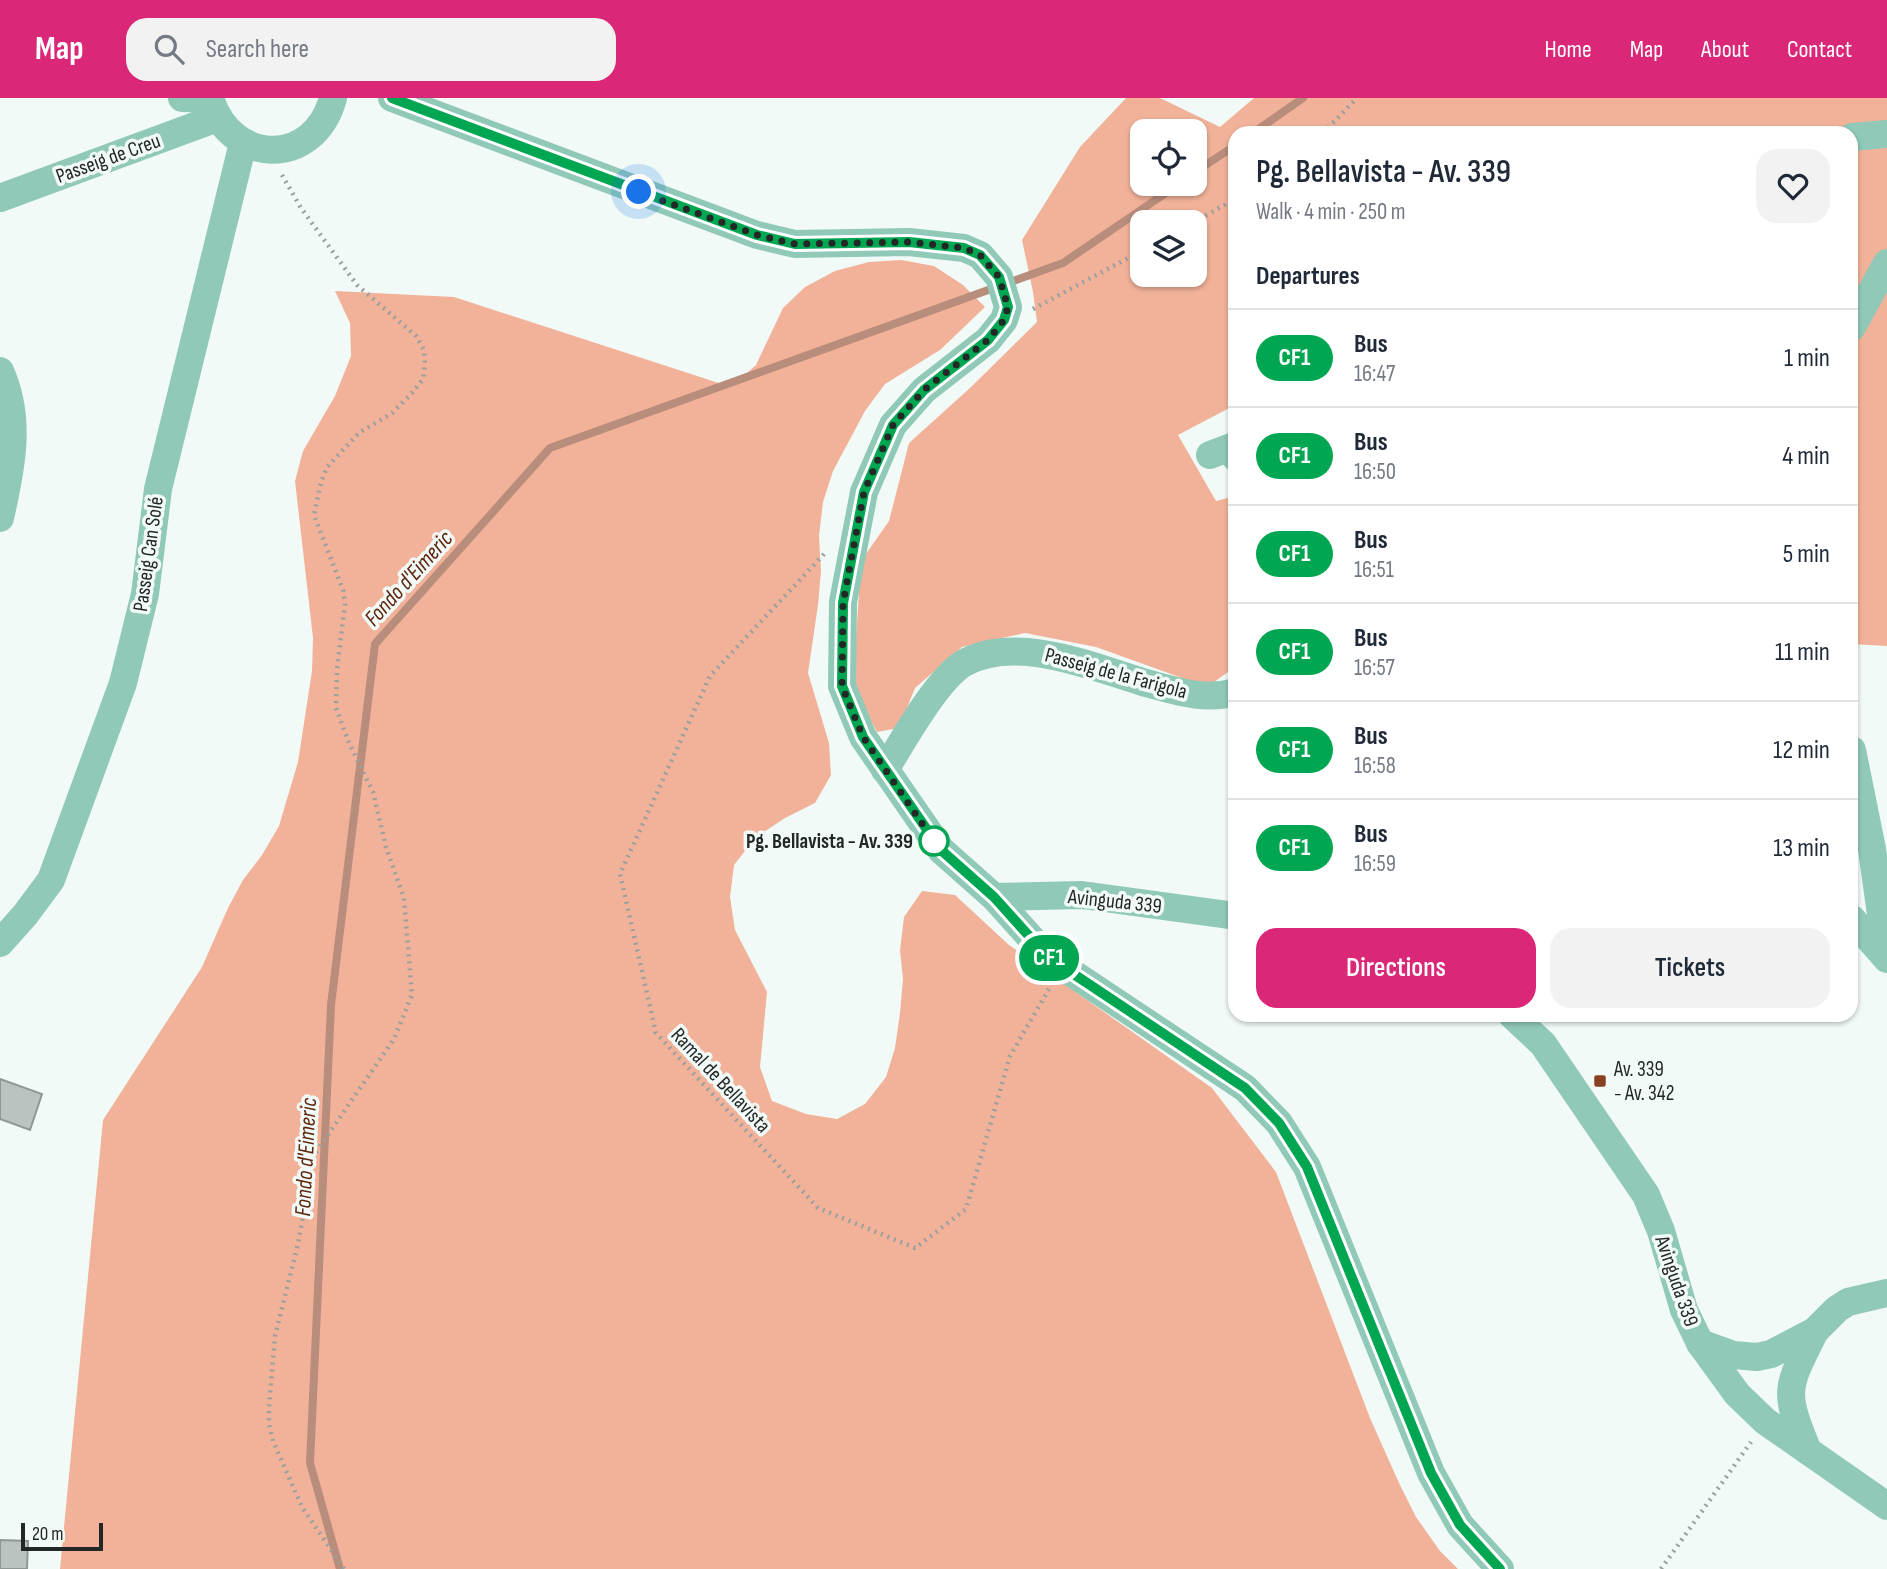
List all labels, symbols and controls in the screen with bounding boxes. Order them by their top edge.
search box [126,18,616,81]
text: Map [35,29,84,69]
icon: search [150,30,188,68]
text: Search here [206,34,309,65]
text: Home [1544,35,1592,64]
text: Map [1630,35,1663,64]
text: About [1701,35,1749,64]
text: Contact [1787,35,1852,64]
map controls [1130,119,1207,287]
button: locate [1130,119,1207,196]
street label: Passeig de Creu [53,128,164,189]
button: heart [1756,149,1830,223]
text: Pg. Bellavista - Av. 339 [1256,152,1511,192]
your location [621,174,656,209]
text: Walk · 4 min · 250 m [1256,198,1406,226]
button: layers [1130,210,1207,287]
text: Departures [1256,261,1360,292]
text: Bus [1354,329,1388,360]
text: CF1 [1279,343,1310,372]
text: 1 min [1784,343,1830,374]
text: 16:47 [1354,360,1395,388]
text: Bus [1354,427,1388,458]
text: CF1 [1279,441,1310,470]
text: 4 min [1782,441,1830,472]
text: 16:50 [1354,458,1396,486]
street label: Passeig Can Solé [128,495,169,613]
water label: Fondo d'Eimeric [359,525,459,632]
text: Bus [1354,525,1388,556]
text: CF1 [1279,539,1310,568]
text: 5 min [1783,539,1830,570]
text: 16:51 [1354,556,1394,584]
text: Bus [1354,623,1388,654]
text: CF1 [1279,637,1310,666]
text: 11 min [1775,637,1830,668]
street label: Passeig de la Farigola [1042,643,1190,704]
text: 16:57 [1354,654,1395,682]
text: Bus [1354,721,1388,752]
text: CF1 [1279,735,1310,764]
text: 12 min [1773,735,1830,766]
text: 16:58 [1354,752,1396,780]
text: Bus [1354,819,1388,850]
marker: Pg. Bellavista - Av. 339 [919,826,949,856]
place label: Pg. Bellavista - Av. 339 [746,829,913,854]
text: CF1 [1279,833,1310,862]
text: 13 min [1773,833,1830,864]
text: 16:59 [1354,850,1396,878]
street label: Avinguda 339 [1066,884,1163,919]
button: Directions [1256,928,1536,1008]
button: Tickets [1550,928,1830,1008]
line badge: CF1 [1009,935,1089,981]
text: CF1 [1033,943,1065,972]
street label: Ramal de Bellavista [666,1023,776,1138]
place label: Av. 339 - Av. 342 [1613,1057,1674,1106]
marker: Av. 339 - Av. 342 [1592,1073,1608,1089]
water label: Fondo d'Eimeric [289,1097,323,1217]
street label: Avinguda 339 [1649,1232,1704,1330]
scale bar [21,1520,103,1552]
text: 20 m [32,1523,64,1546]

